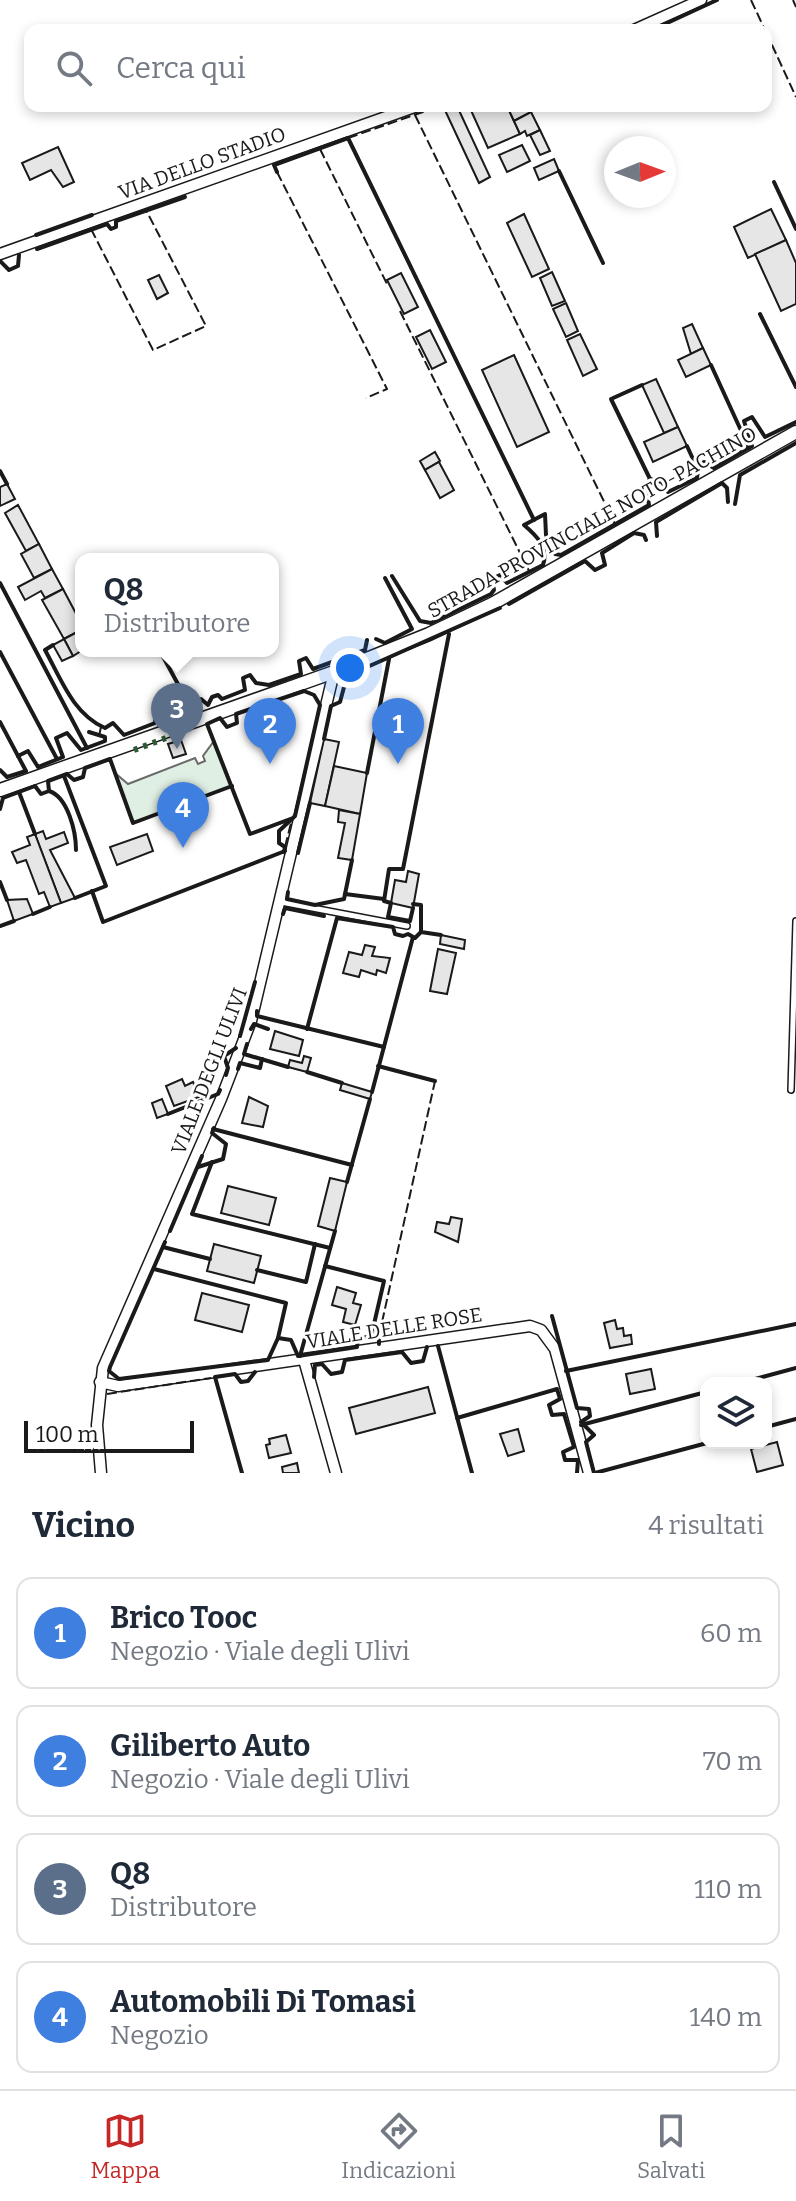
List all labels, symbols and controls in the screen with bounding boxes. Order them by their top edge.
search box [24,24,772,112]
icon: search [52,46,96,90]
text: Cerca qui [116,50,246,86]
street label: VIA DELLO STADIO [115,122,289,204]
north arrow [604,136,676,208]
street label: STRADA PROVINCIALE NOTO-PACHINO [423,421,761,623]
popup [75,553,279,657]
text: Q8 [103,572,144,608]
text: Distributore [103,608,251,639]
your location [330,648,370,688]
pin: 3 [151,683,203,749]
pin: 2 [244,698,296,764]
pin: 1 [372,698,424,764]
pin: 4 [157,782,209,848]
street label: VIALE DEGLI ULIVI [166,984,252,1158]
street label: VIALE DELLE ROSE [304,1302,484,1354]
map controls [700,1377,772,1449]
button: layers [700,1377,772,1449]
scale bar [24,1417,194,1453]
text: 100 m [36,1421,99,1448]
text: Vicino [32,1505,135,1546]
text: 4 risultati [648,1510,764,1541]
text: Brico Tooc [110,1600,257,1636]
text: 1 [54,1618,66,1649]
text: 60 m [700,1618,762,1649]
text: Negozio · Viale degli Ulivi [110,1636,410,1667]
text: Giliberto Auto [110,1728,310,1764]
text: 2 [53,1746,67,1777]
text: 70 m [703,1746,762,1777]
text: Negozio · Viale degli Ulivi [110,1764,410,1795]
text: Q8 [110,1856,150,1892]
text: 3 [53,1874,67,1905]
text: 110 m [694,1874,762,1905]
text: Distributore [110,1892,257,1923]
text: Automobili Di Tomasi [110,1984,416,2020]
text: 4 [52,2002,68,2033]
text: 140 m [690,2002,762,2033]
text: Negozio [110,2020,209,2051]
tab: Mappa [91,2109,160,2184]
tab: Indicazioni [341,2109,456,2184]
tab: Salvati [637,2109,705,2184]

